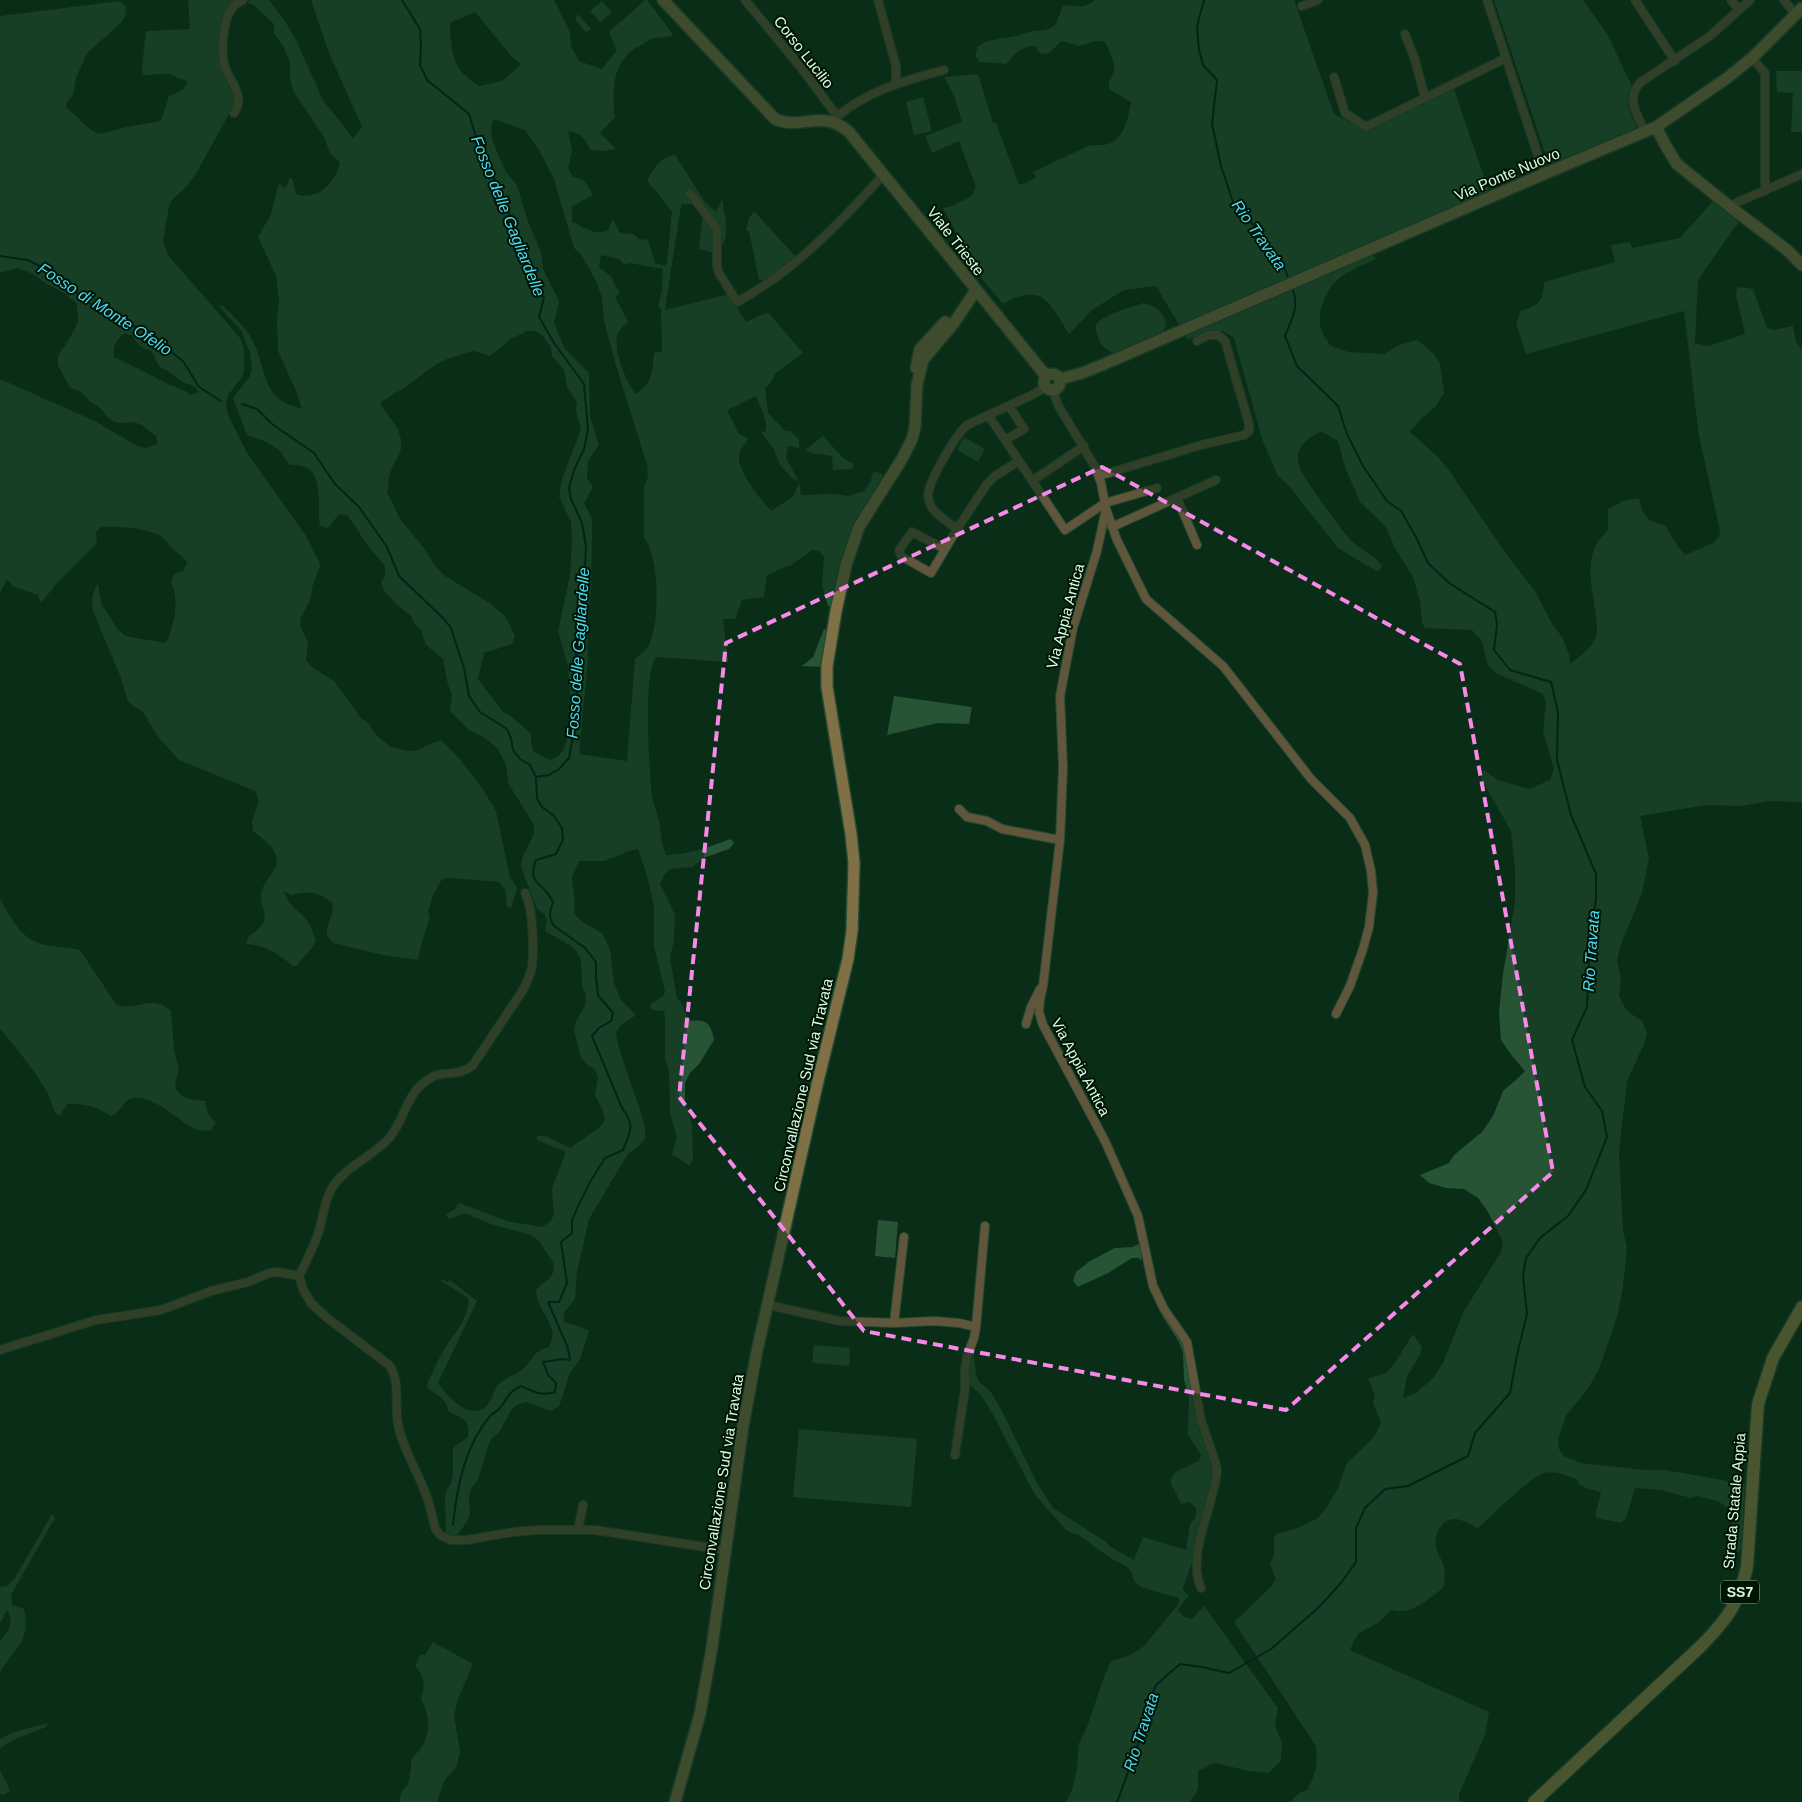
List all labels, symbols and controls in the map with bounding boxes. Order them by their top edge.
street label: Corso Lucilio [771,13,837,91]
water label: Fosso delle Gagliardelle [468,133,548,299]
street label: Via Ponte Nuovo [1452,144,1562,204]
water label: Rio Travata [1229,197,1289,273]
street label: Viale Trieste [924,203,988,279]
water label: Fosso di Monte Ofelio [35,259,175,359]
street label: Via Appia Antica [1043,561,1087,670]
water label: Fosso delle Gagliardelle [564,567,592,739]
water label: Rio Travata [1580,910,1602,992]
street label: Circonvallazione Sud via Travata [770,976,836,1193]
street label: Via Appia Antica [1048,1015,1114,1119]
street label: Circonvallazione Sud via Travata [696,1372,747,1591]
street label: Strada Statale Appia [1720,1431,1748,1570]
road number: SS7 [1721,1580,1759,1604]
water label: Rio Travata [1120,1691,1162,1773]

